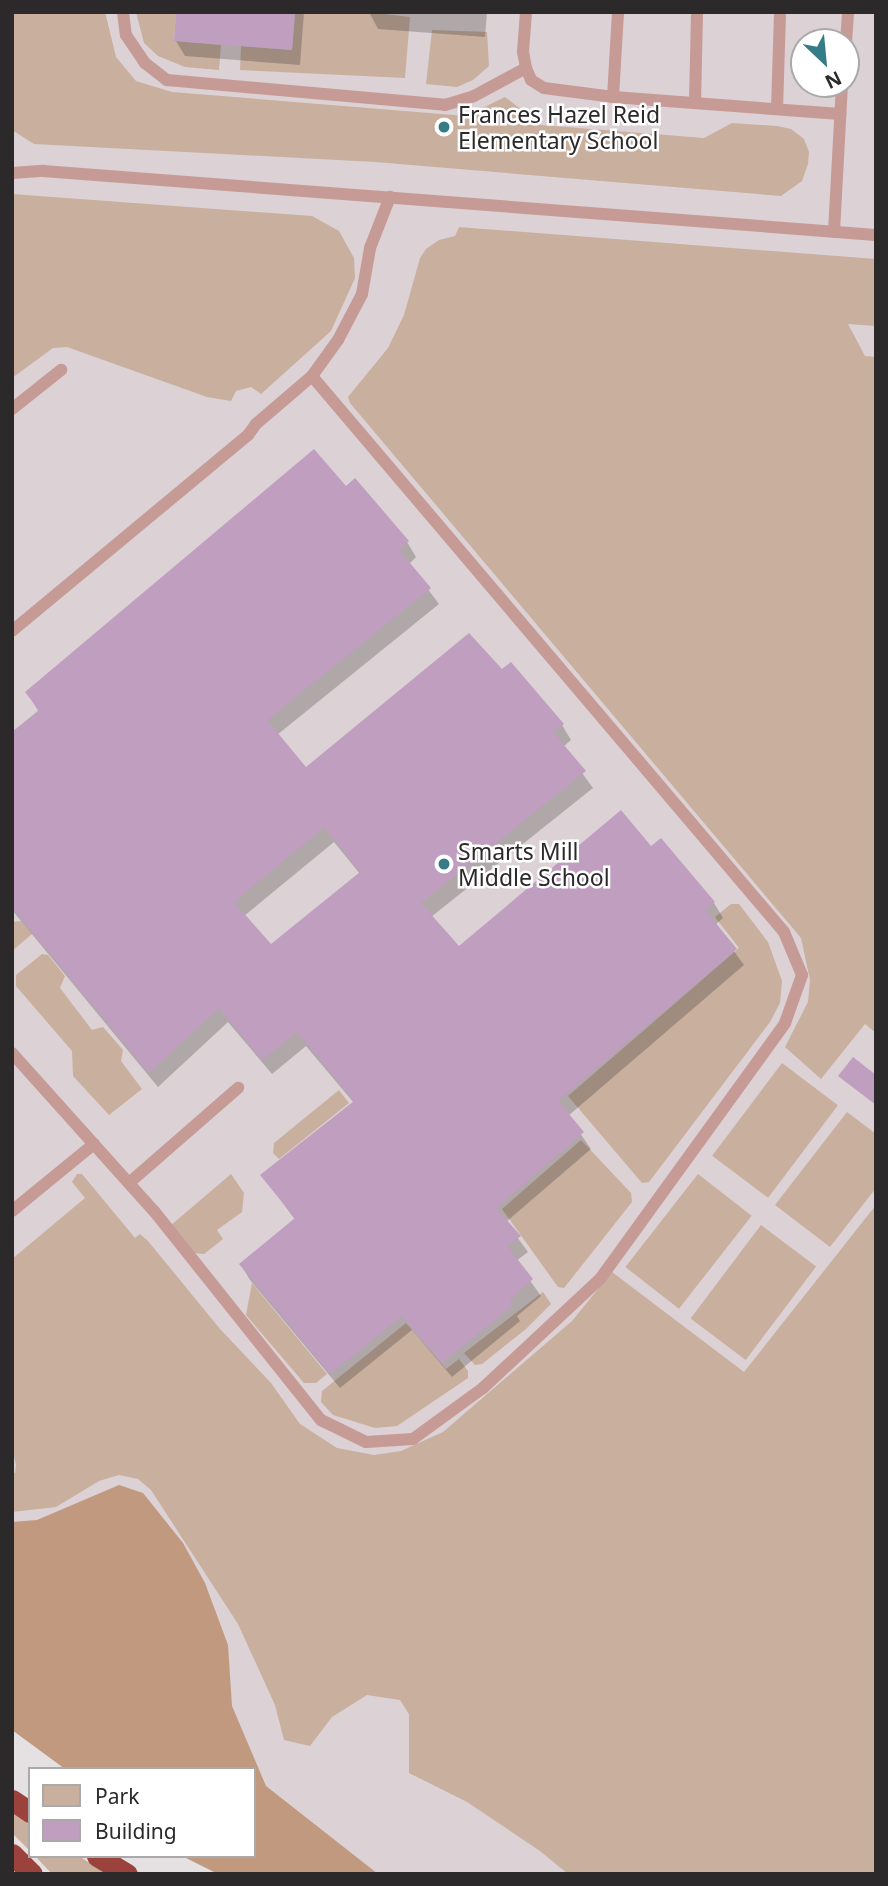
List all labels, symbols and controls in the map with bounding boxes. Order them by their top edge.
north arrow [790,28,860,98]
text: N [821,65,846,95]
place label: Frances Hazel Reid Elementary School [458,100,660,154]
marker: Frances Hazel Reid Elementary School [436,119,452,135]
place label: Smarts Mill Middle School [458,837,610,891]
marker: Smarts Mill Middle School [436,856,452,872]
legend [28,1767,256,1858]
text: Park [95,1782,139,1810]
text: Building [95,1817,177,1845]

